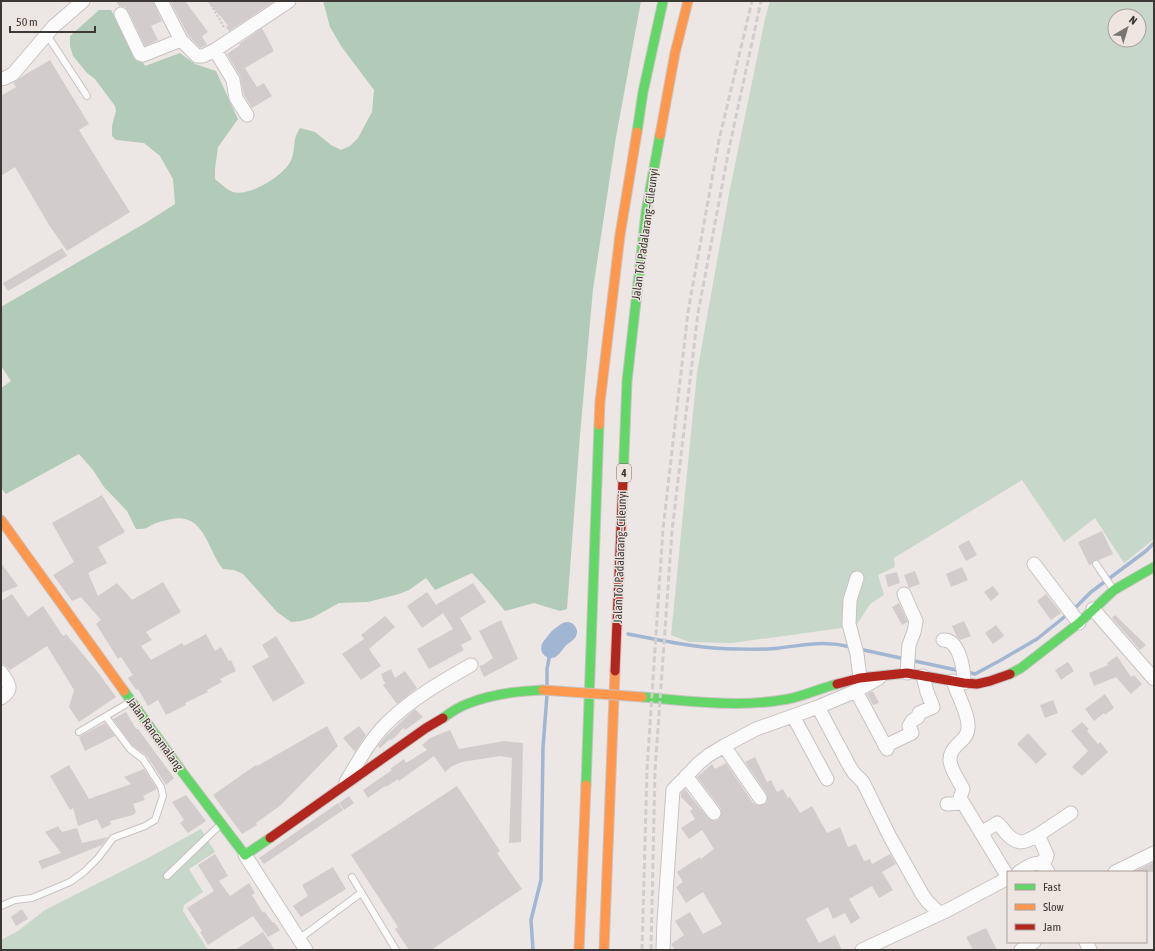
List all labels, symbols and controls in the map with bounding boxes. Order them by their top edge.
scale bar [10,8,95,34]
north arrow [1107,8,1147,48]
text: N [1127,13,1139,27]
text: 50 m [16,15,38,29]
street label: Jalan Tol Padalarang–Cileunyi [629,167,661,301]
road number: 4 [617,464,631,482]
street label: Jalan Tol Padalarang–Cileunyi [611,491,629,623]
street label: Jalan Rancamalang [124,695,187,774]
legend [1007,871,1147,943]
text: Fast [1043,880,1061,894]
text: Slow [1043,900,1064,914]
text: Jam [1043,920,1061,934]

